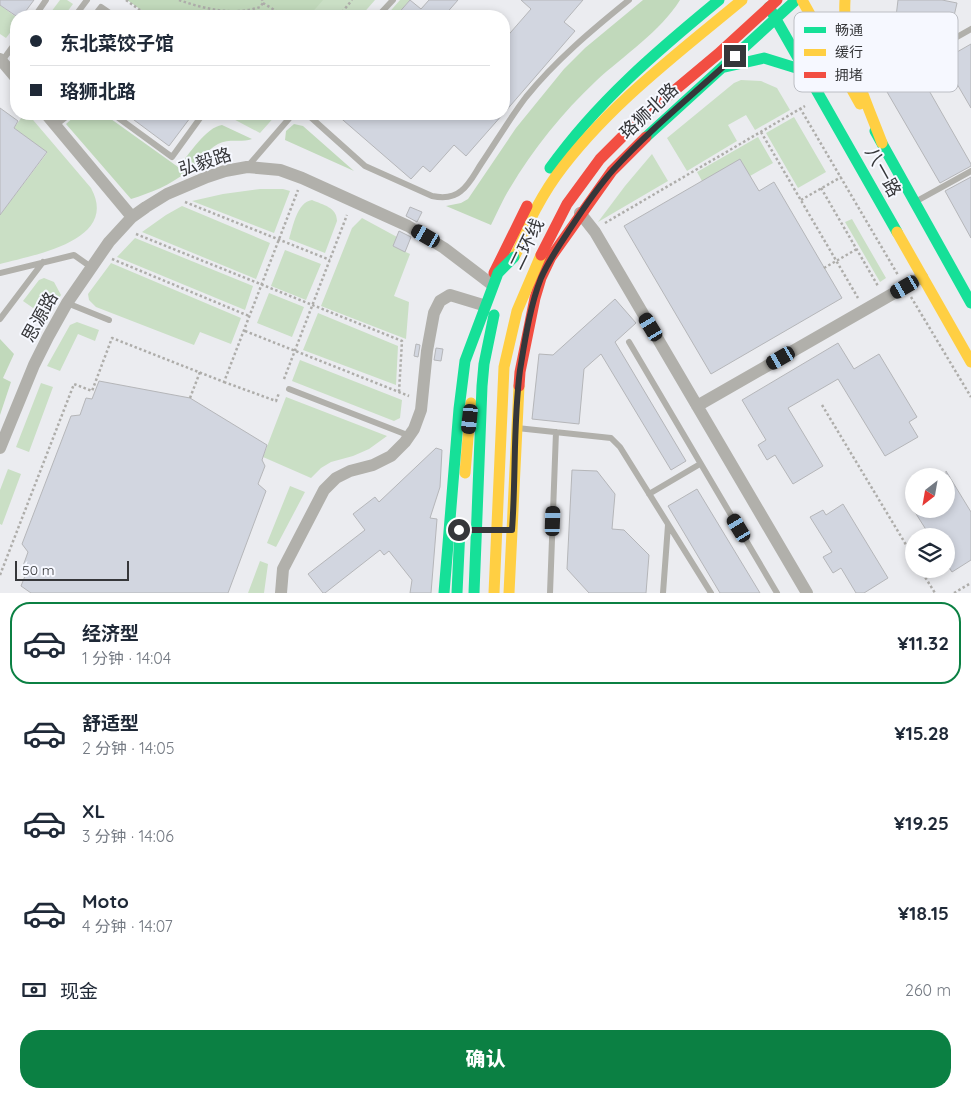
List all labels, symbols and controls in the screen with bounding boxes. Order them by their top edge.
legend [794,12,958,92]
text: 畅通 [835,21,863,39]
text: 东北菜饺子馆 [60,31,174,55]
text: 缓行 [835,43,863,61]
route end [724,45,746,67]
text: 拥堵 [835,66,863,84]
street label: 珞狮北路 [614,78,683,144]
text: 珞狮北路 [60,79,136,103]
street label: 弘毅路 [176,142,234,181]
street label: 八一路 [860,143,907,201]
street label: 二环线 [504,214,549,273]
car [409,222,442,250]
car [888,273,921,301]
street label: 思源路 [16,288,63,346]
car [636,310,665,344]
car [764,344,797,372]
car [460,403,479,435]
north arrow [905,468,955,518]
map controls [905,468,955,578]
car [544,506,561,536]
car [724,511,753,545]
route start [448,519,470,541]
button: layers [905,528,955,578]
scale bar [15,558,129,581]
text: 50 m [22,561,55,579]
icon: car [22,621,67,666]
text: 经济型 [82,621,139,645]
text: ¥11.32 [897,631,949,655]
text: 1 分钟 · 14:04 [82,648,171,668]
icon: car [22,711,67,756]
text: 舒适型 [82,711,139,735]
text: ¥15.28 [894,721,949,745]
text: 2 分钟 · 14:05 [82,738,174,758]
text: XL [82,799,105,823]
icon: car [22,801,67,846]
text: ¥19.25 [894,811,949,835]
text: 3 分钟 · 14:06 [82,826,174,846]
text: Moto [82,889,129,913]
icon: car [22,891,67,936]
text: ¥18.15 [898,901,949,925]
text: 4 分钟 · 14:07 [82,916,173,936]
icon: cash [20,976,48,1004]
text: 现金 [60,979,98,1003]
text: 260 m [905,980,951,1000]
button: 确认 [20,1030,951,1088]

